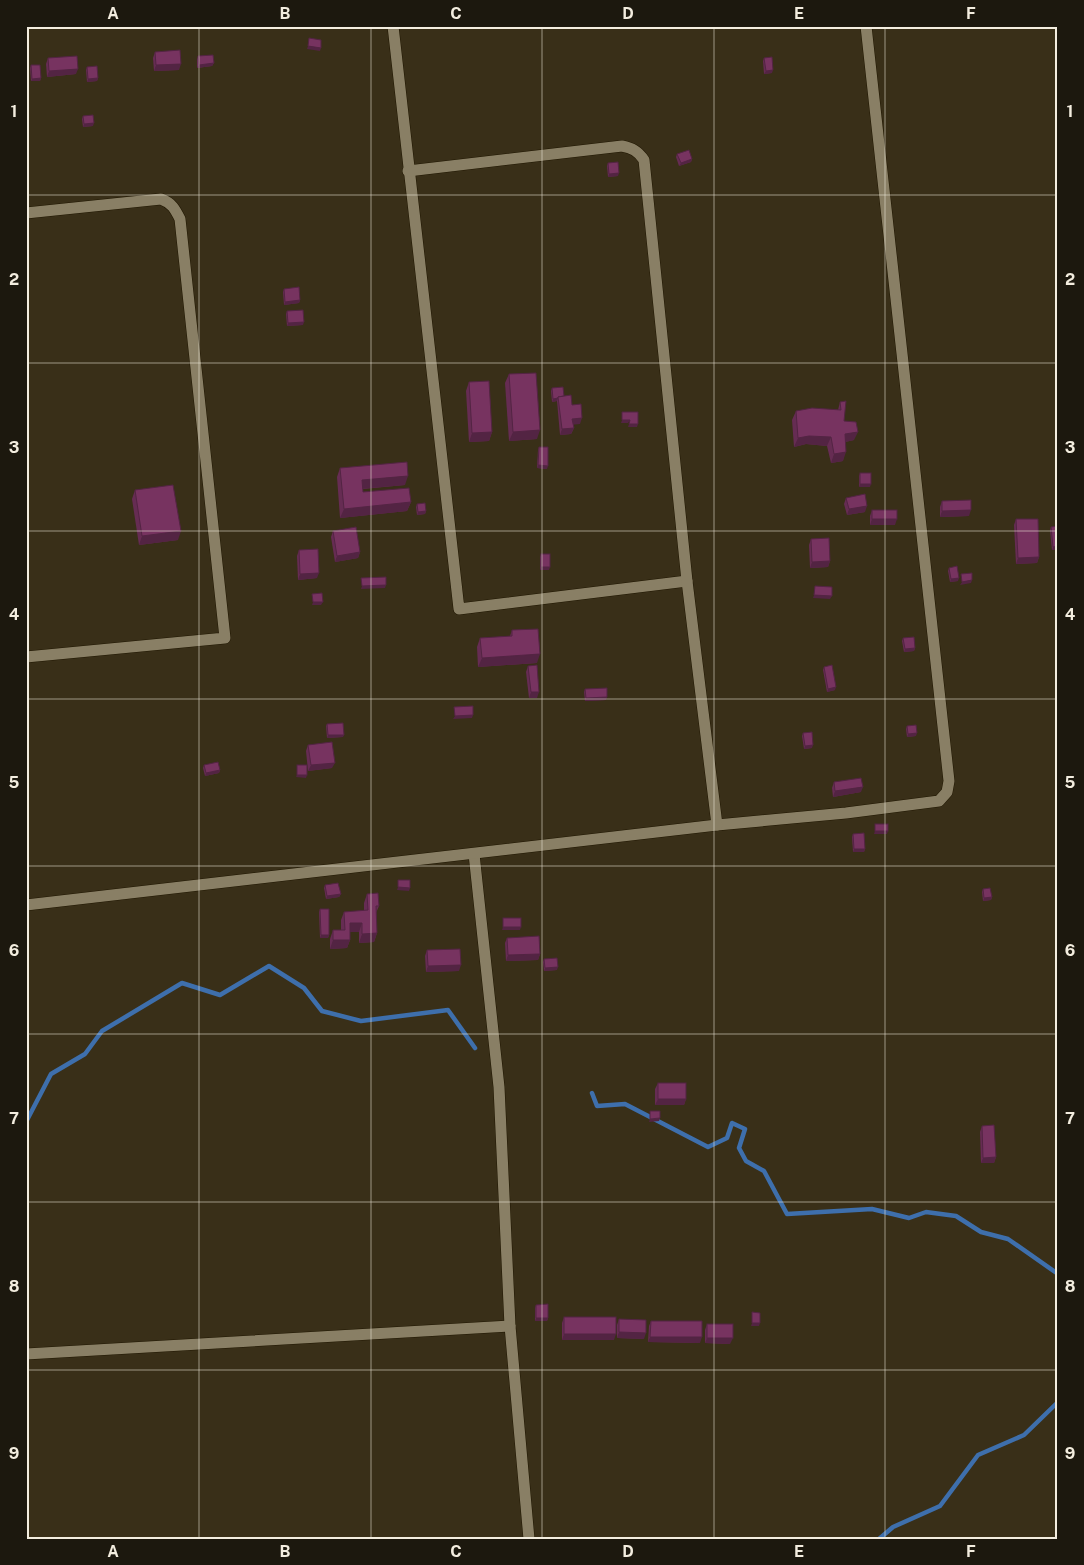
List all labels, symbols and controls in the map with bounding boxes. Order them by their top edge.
text: A [107,4,119,23]
text: B [280,4,291,23]
text: C [450,4,462,23]
text: D [622,4,634,23]
text: E [794,4,804,23]
text: F [966,4,976,23]
text: 1 [11,102,17,121]
text: 1 [1067,102,1073,121]
text: 2 [9,270,19,289]
text: 2 [1065,270,1075,289]
text: 3 [9,438,19,457]
text: 3 [1065,438,1075,457]
text: 4 [9,605,20,624]
text: 4 [1065,605,1076,624]
text: 5 [9,773,20,792]
text: 5 [1065,773,1076,792]
text: 6 [9,941,19,960]
text: 6 [1065,941,1075,960]
text: 7 [9,1109,19,1128]
text: 7 [1065,1109,1075,1128]
text: 8 [9,1277,20,1296]
text: 8 [1065,1277,1076,1296]
text: 9 [9,1444,19,1463]
text: 9 [1065,1444,1075,1463]
text: A [107,1542,119,1561]
text: B [280,1542,291,1561]
text: C [450,1542,462,1561]
text: D [622,1542,634,1561]
text: E [794,1542,804,1561]
text: F [966,1542,976,1561]

